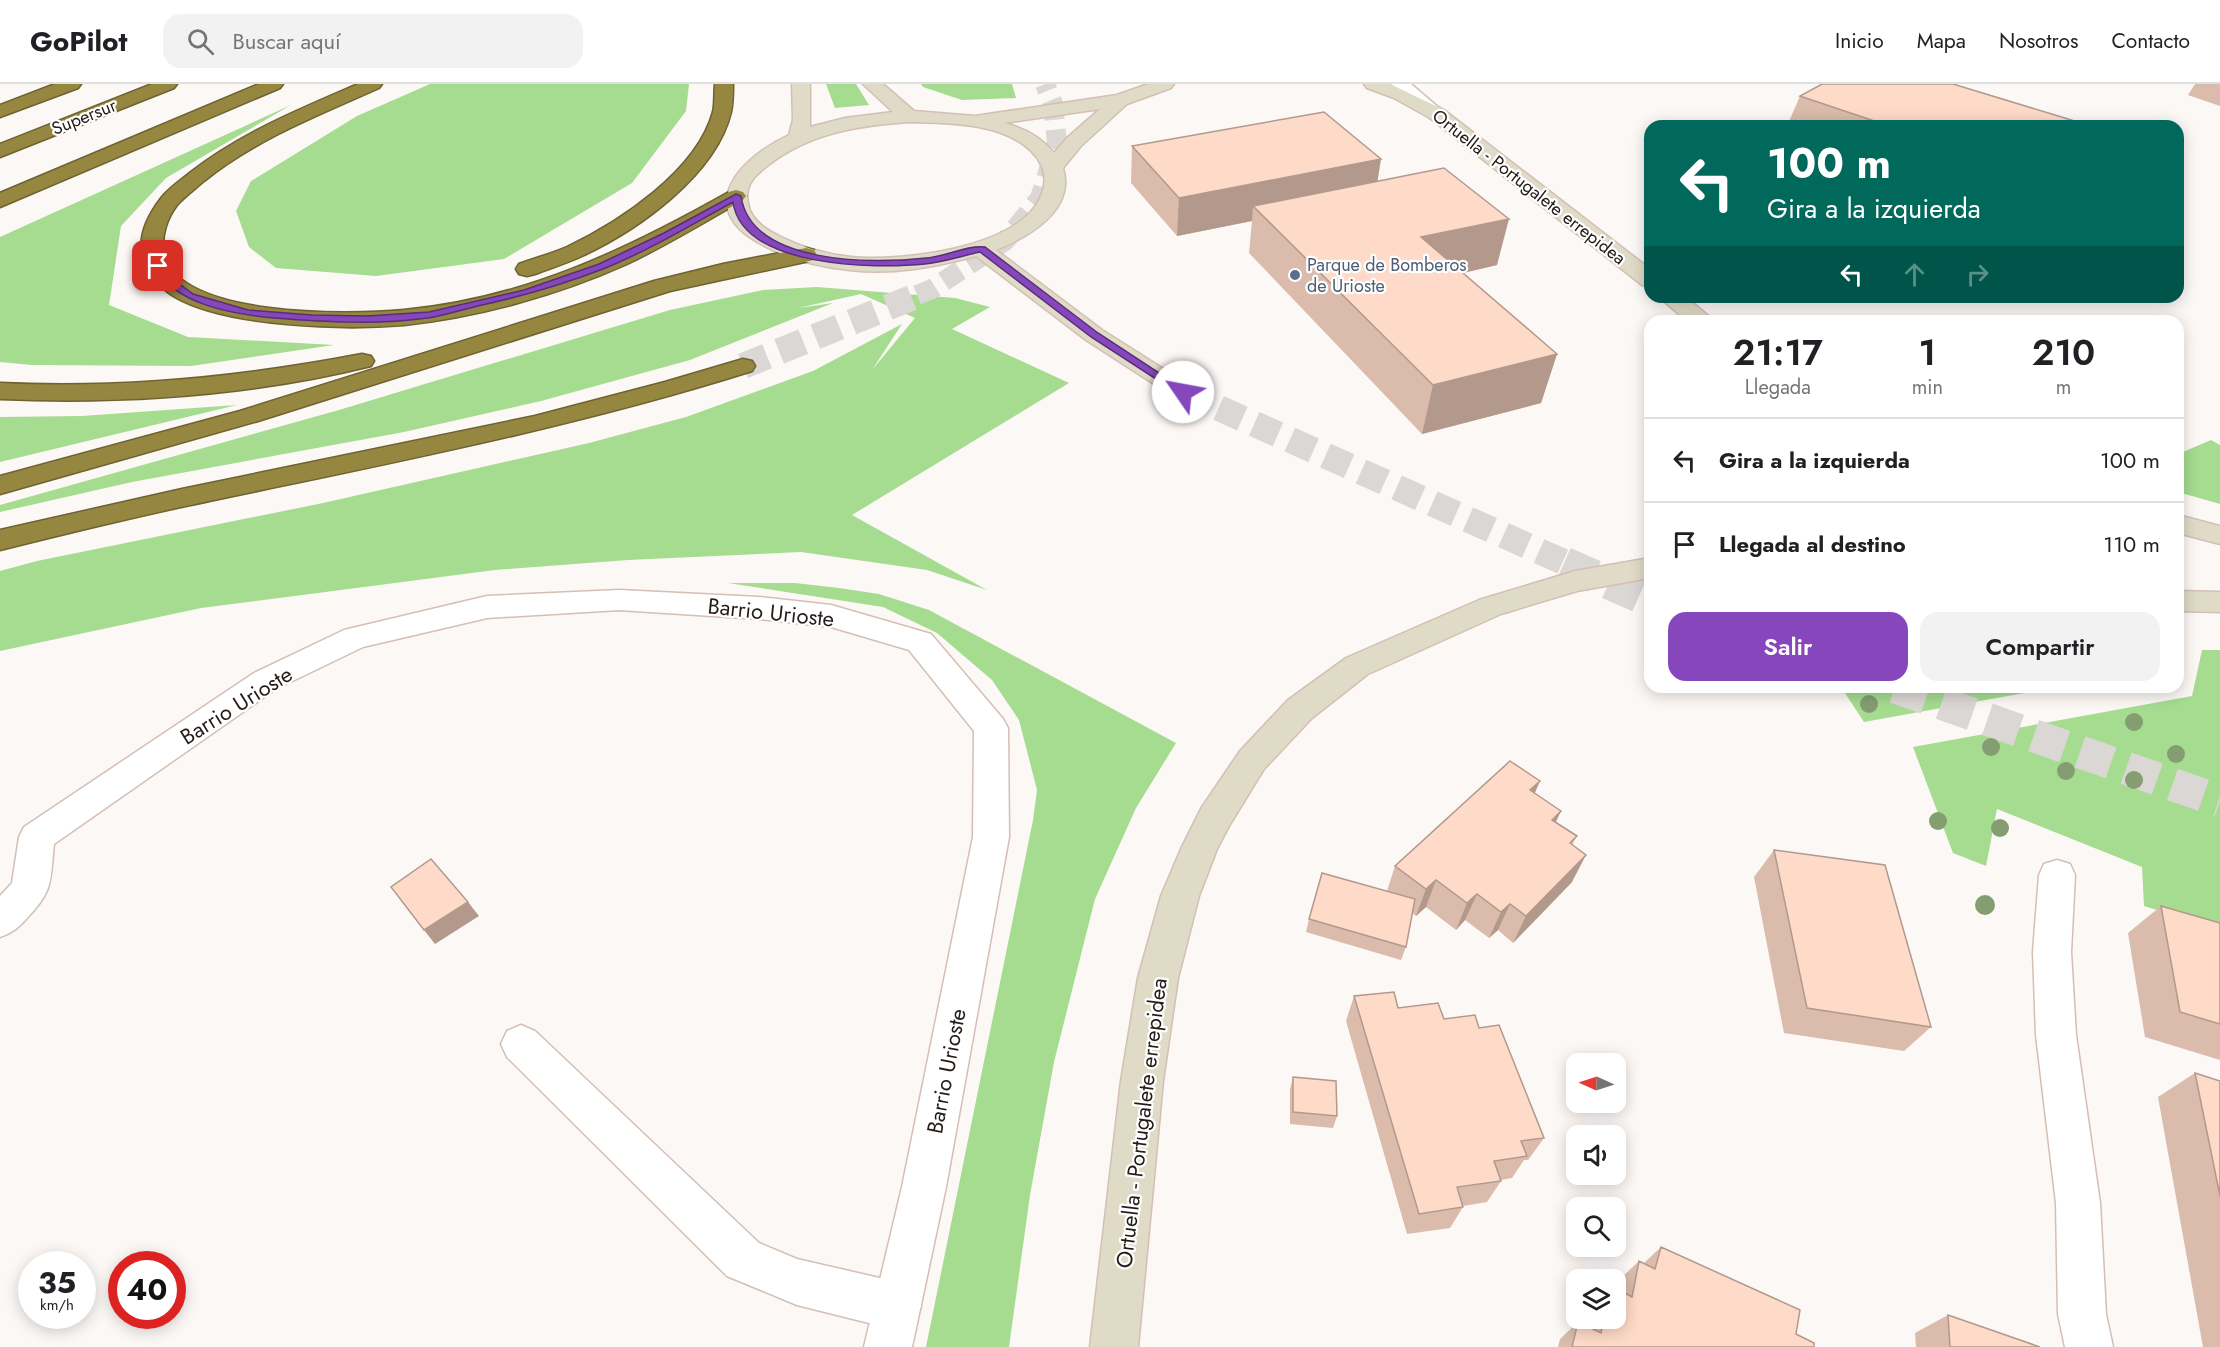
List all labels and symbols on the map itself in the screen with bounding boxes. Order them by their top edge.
street label: Supersur [48,92,121,142]
street label: Ortuella - Portugalete errepidea [1427,103,1631,271]
pin [132,240,183,291]
place label: Parque de Bomberos de Urioste [1307,252,1467,299]
marker: Parque de Bomberos de Urioste [1288,268,1302,282]
position arrow [1151,360,1215,424]
street label: Barrio Urioste [706,589,836,635]
street label: Barrio Urioste [174,658,298,752]
street label: Ortuella - Portugalete errepidea [1107,976,1175,1270]
street label: Barrio Urioste [918,1006,974,1136]
north arrow [1566,1053,1626,1113]
speed limit sign: 40 [108,1251,186,1329]

